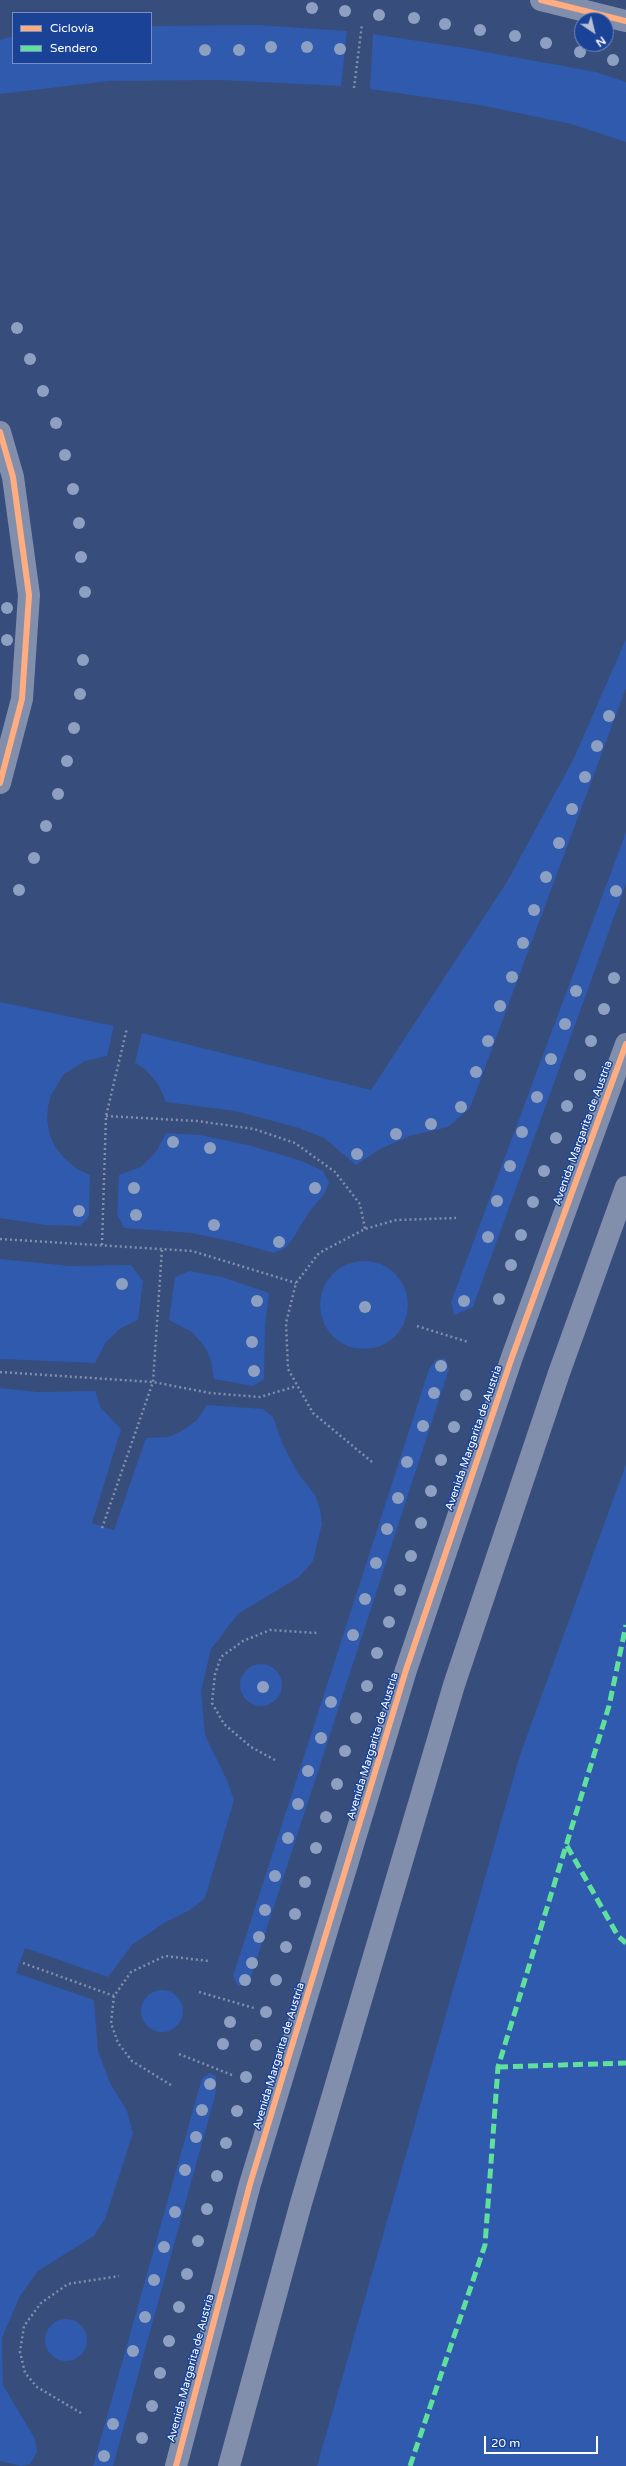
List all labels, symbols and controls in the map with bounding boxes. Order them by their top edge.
legend [12,12,152,64]
north arrow [574,12,614,52]
text: Ciclovía [50,21,94,35]
text: N [593,34,608,49]
text: Sendero [50,41,98,55]
street label: Avenida Margarita de Austria [551,1059,615,1207]
street label: Avenida Margarita de Austria [443,1364,505,1512]
street label: Avenida Margarita de Austria [344,1671,402,1821]
street label: Avenida Margarita de Austria [250,1981,308,2131]
street label: Avenida Margarita de Austria [165,2293,217,2443]
scale bar [486,2428,600,2454]
text: 20 m [491,2436,520,2450]

